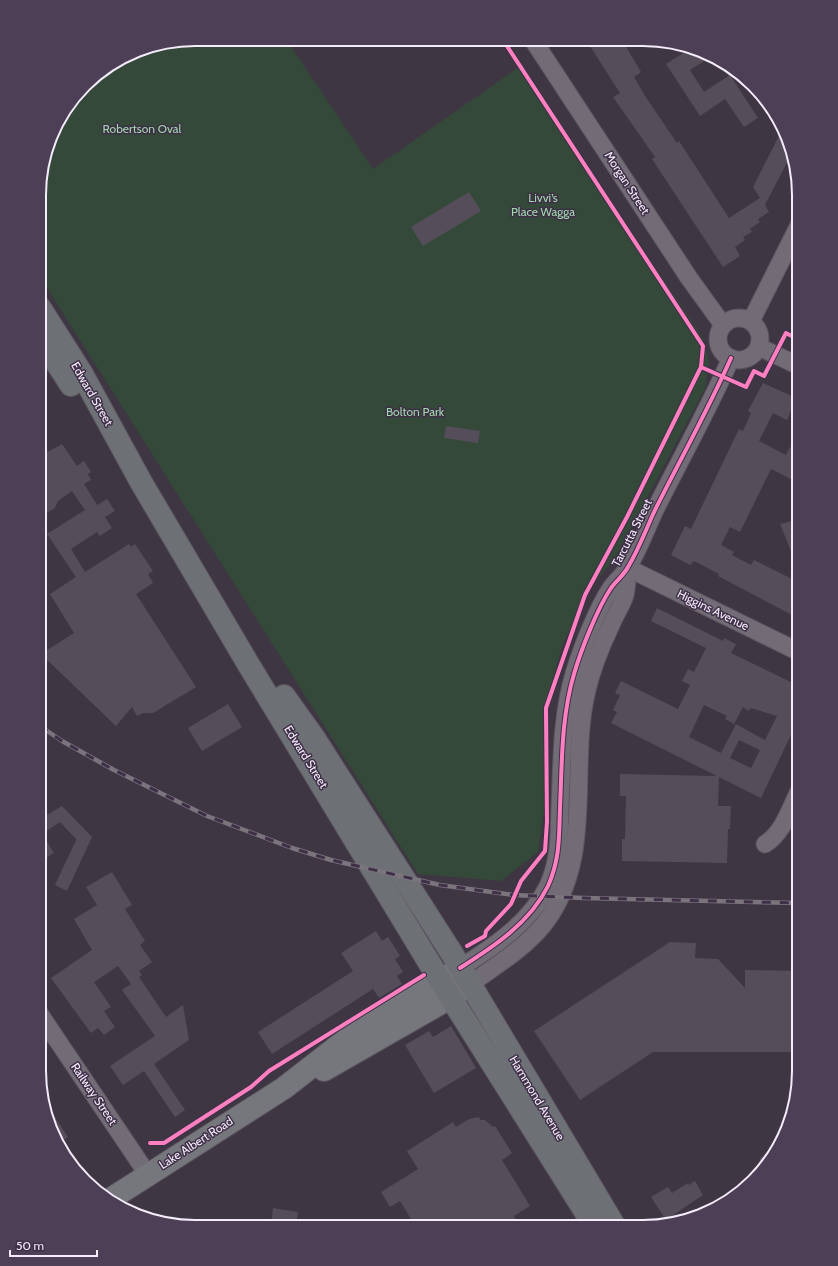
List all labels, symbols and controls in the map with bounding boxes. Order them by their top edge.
park label: Robertson Oval [103,121,182,136]
street label: Morgan Street [602,148,653,217]
park label: Livvi’s Place Wagga [511,190,575,219]
street label: Edward Street [68,359,117,428]
park label: Bolton Park [386,404,445,419]
street label: Tarcutta Street [608,496,655,569]
street label: Higgins Avenue [675,586,752,633]
street label: Edward Street [281,722,332,791]
street label: Hammond Avenue [506,1053,569,1143]
street label: Railway Street [68,1060,121,1128]
street label: Lake Albert Road [156,1113,236,1172]
scale bar [10,1232,97,1258]
text: 50 m [16,1238,44,1253]

